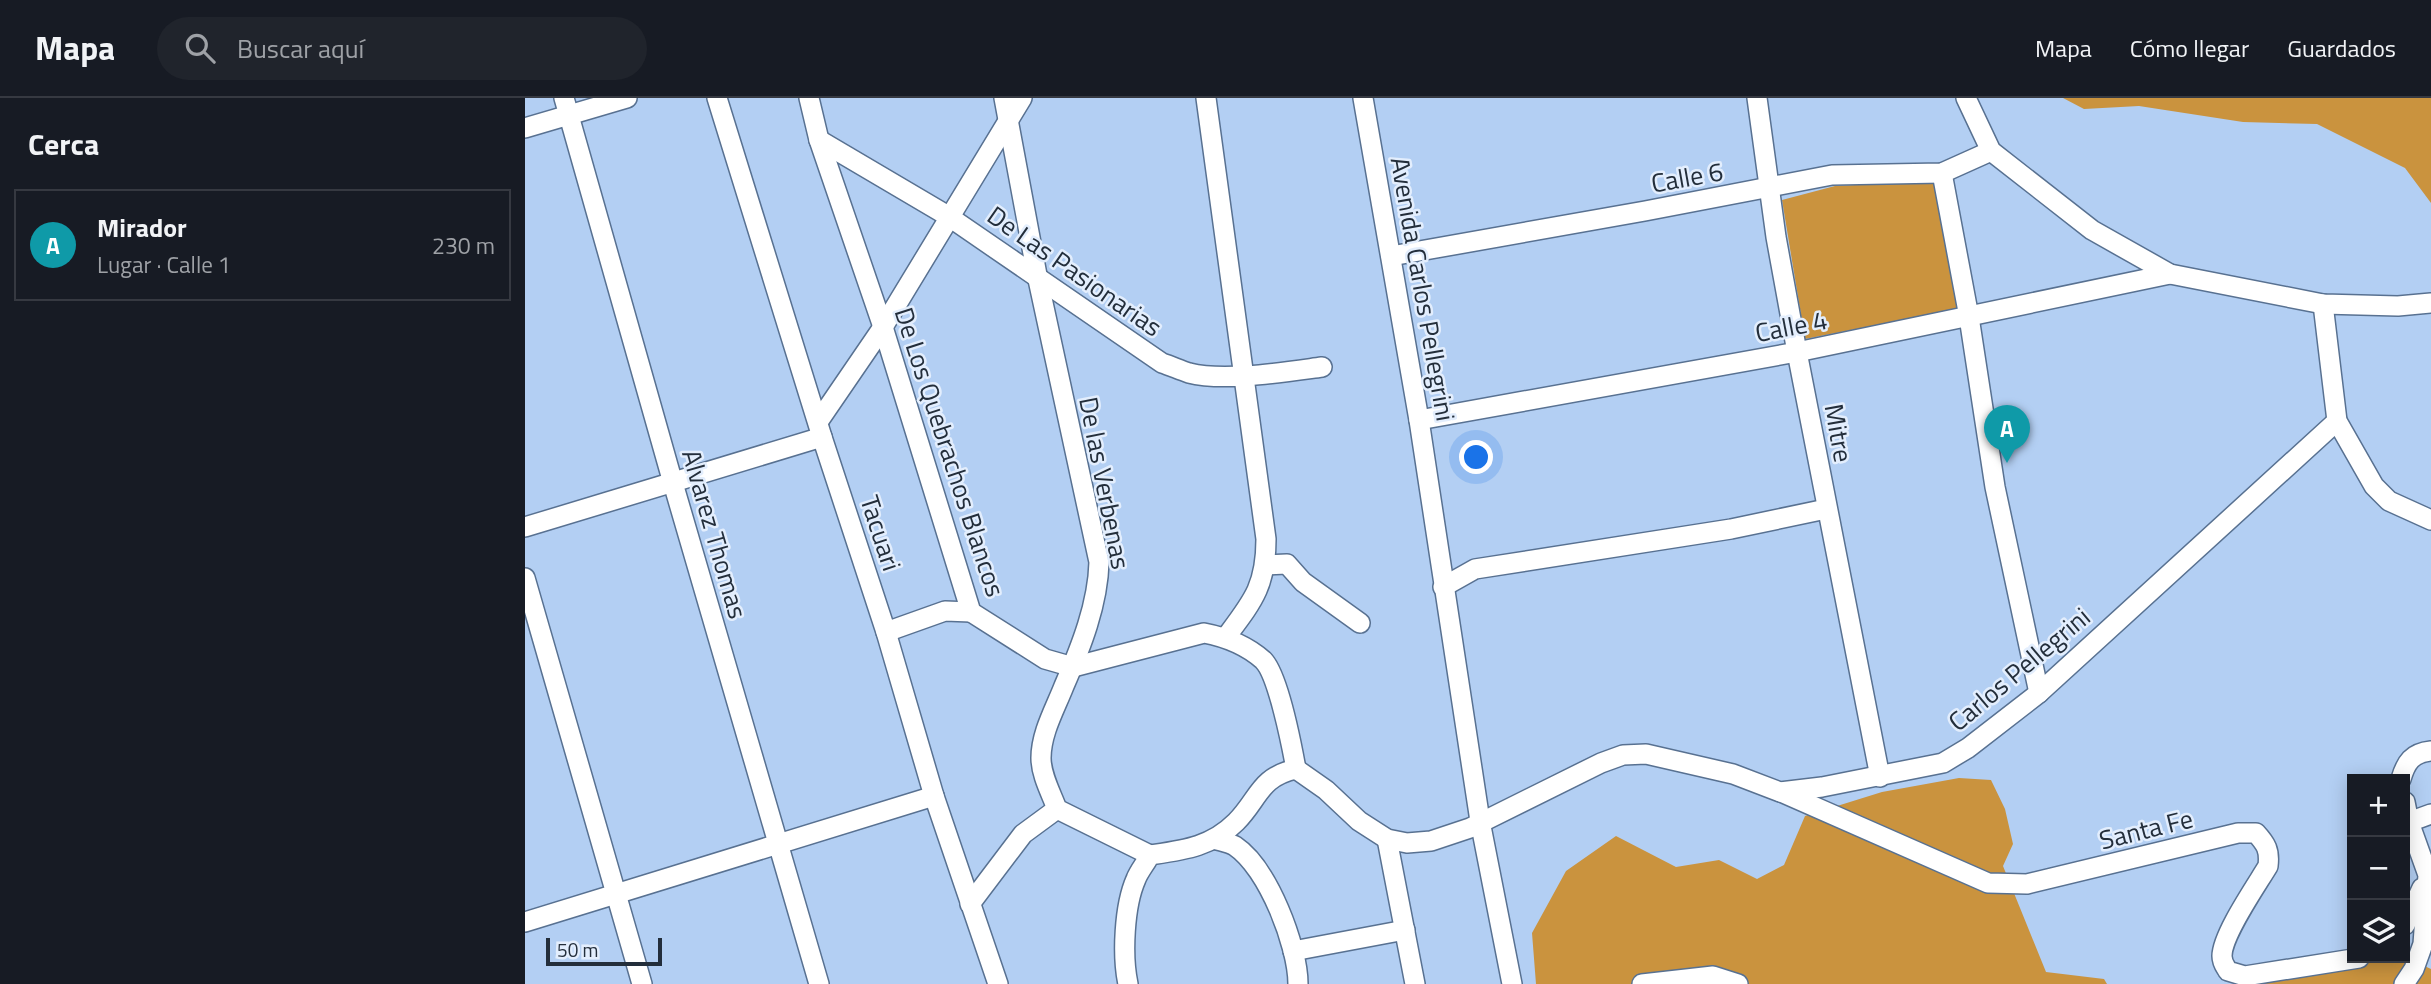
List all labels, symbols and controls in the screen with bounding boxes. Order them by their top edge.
search box [157,17,647,80]
text: Mapa [35,23,115,73]
icon: search [181,29,219,67]
text: Buscar aquí [237,29,364,68]
text: Mapa [2035,30,2092,66]
text: Cómo llegar [2130,30,2249,66]
text: Guardados [2287,30,2396,66]
text: Cerca [28,121,99,167]
street label: Calle 6 [1648,151,1726,203]
street label: Avenida Carlos Pellegrini [1381,154,1465,424]
street label: De Las Pasionarias [980,196,1170,346]
text: Mirador [97,208,187,247]
text: A [46,228,60,263]
text: 230 m [432,228,495,263]
text: Lugar · Calle 1 [97,247,231,282]
street label: Calle 4 [1752,300,1830,352]
street label: De Los Quebrachos Blancos [885,302,1015,602]
street label: De las Verbenas [1069,393,1141,573]
street label: Mitre [1815,401,1863,465]
pin: A [1984,405,2030,463]
your location [1459,440,1493,474]
street label: Alvarez Thomas [672,445,758,623]
street label: Tacuari [851,490,911,576]
street label: Carlos Pellegrini [1939,598,2099,740]
map controls [2347,774,2410,963]
button: + [2347,774,2410,837]
street label: Santa Fe [2095,799,2197,859]
button: − [2347,837,2410,900]
button: layers [2347,900,2410,963]
scale bar [546,935,661,967]
text: 50 m [557,935,598,964]

